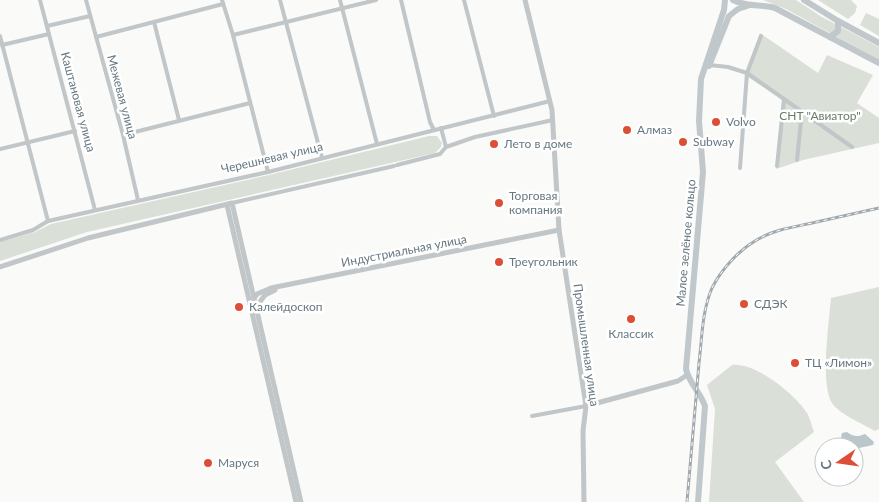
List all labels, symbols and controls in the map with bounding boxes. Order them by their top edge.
street label: Каштановая улица [58,50,99,154]
street label: Межевая улица [104,53,141,141]
park label: СНТ "Авиатор" [779,108,861,123]
place label: Volvo [726,114,756,129]
marker: Volvo [710,116,722,128]
place label: Алмаз [637,122,672,137]
marker: Алмаз [621,124,633,136]
place label: Subway [693,134,735,149]
place label: Лето в доме [503,136,572,151]
marker: Subway [677,136,689,148]
marker: Лето в доме [488,138,500,150]
street label: Черешневая улица [220,139,324,176]
street label: Малое зелёное кольцо [672,179,699,307]
place label: Торговая компания [509,188,563,217]
marker: Торговая компания [493,197,505,209]
street label: Индустриальная улица [340,231,468,270]
place label: Треугольник [509,254,579,269]
marker: Треугольник [493,256,505,268]
street label: Промышленная улица [570,283,603,407]
place label: СДЭК [754,296,788,311]
marker: СДЭК [738,298,750,310]
place label: Калейдоскоп [249,299,323,314]
marker: Калейдоскоп [233,301,245,313]
marker: Классик [625,313,637,325]
place label: Классик [608,326,655,341]
place label: ТЦ «Лимон» [805,355,872,370]
marker: ТЦ «Лимон» [789,357,801,369]
north arrow [814,437,864,487]
place label: Маруся [218,455,259,470]
marker: Маруся [202,457,214,469]
text: С [816,458,835,471]

